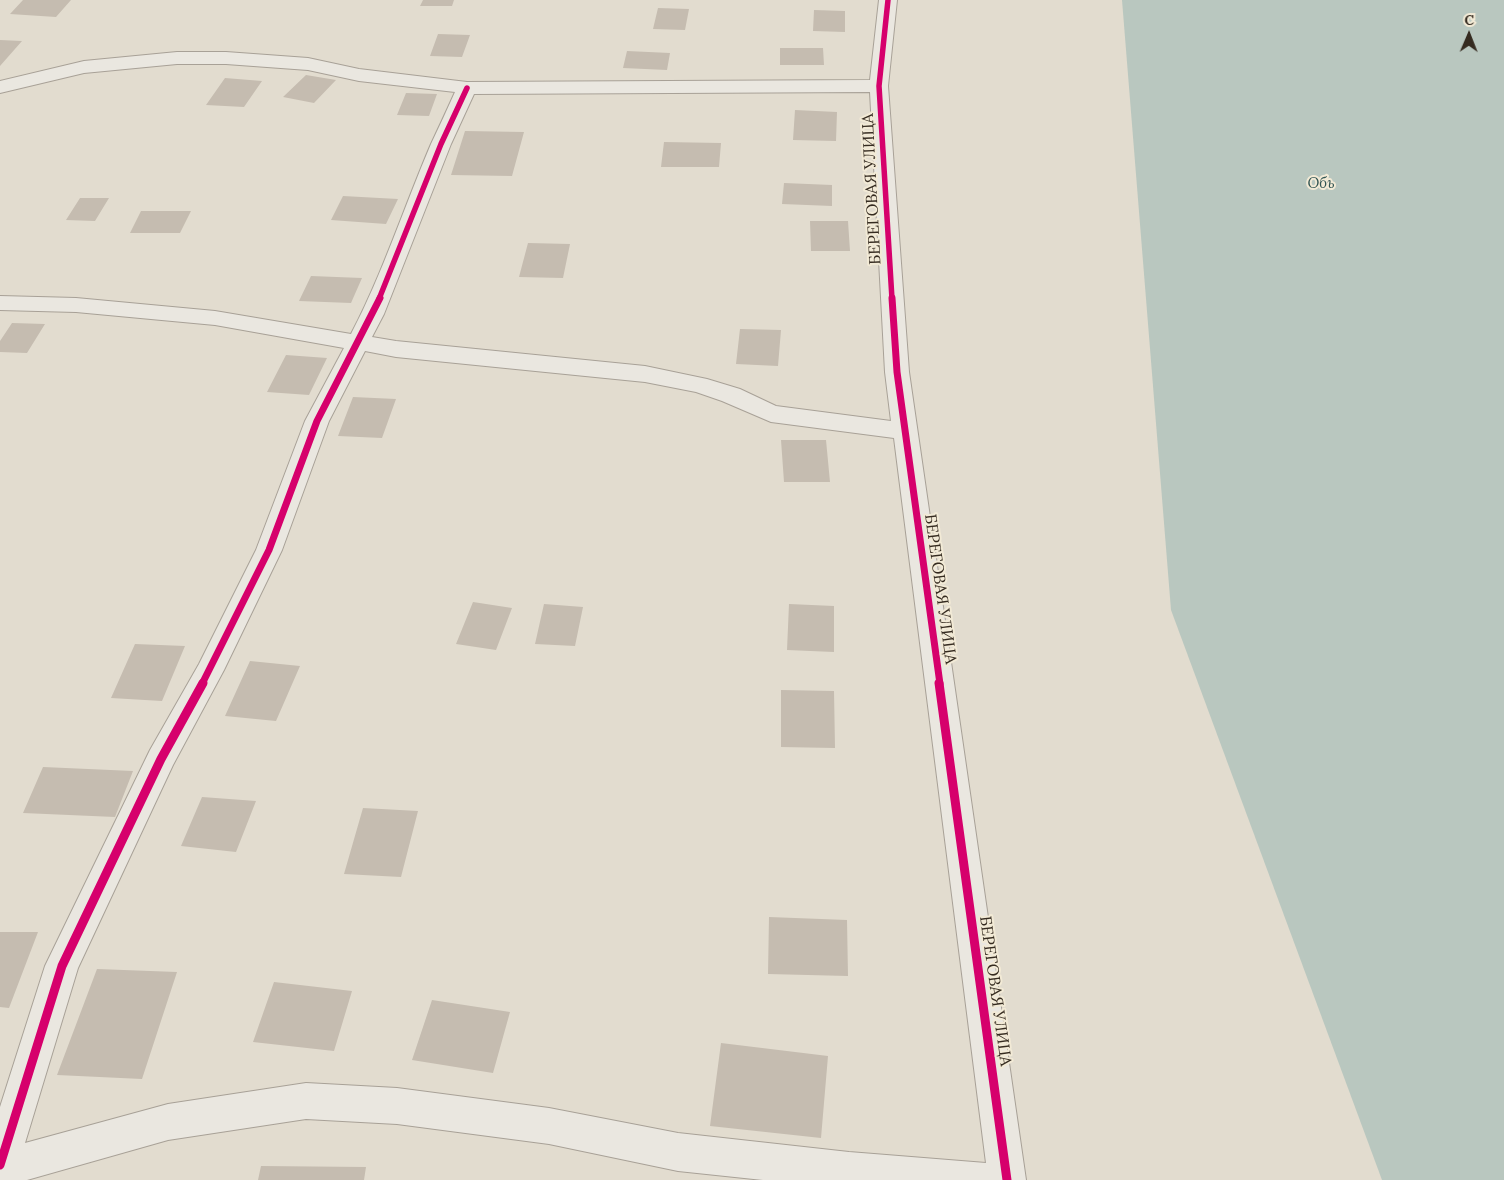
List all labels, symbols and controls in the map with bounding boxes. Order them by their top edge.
north arrow [1444,10,1494,60]
text: С [1464,11,1474,29]
street label: БЕРЕГОВАЯ УЛИЦА [858,113,886,265]
water label: Обь [1308,175,1334,193]
street label: БЕРЕГОВАЯ УЛИЦА [920,513,960,665]
street label: БЕРЕГОВАЯ УЛИЦА [975,915,1015,1067]

